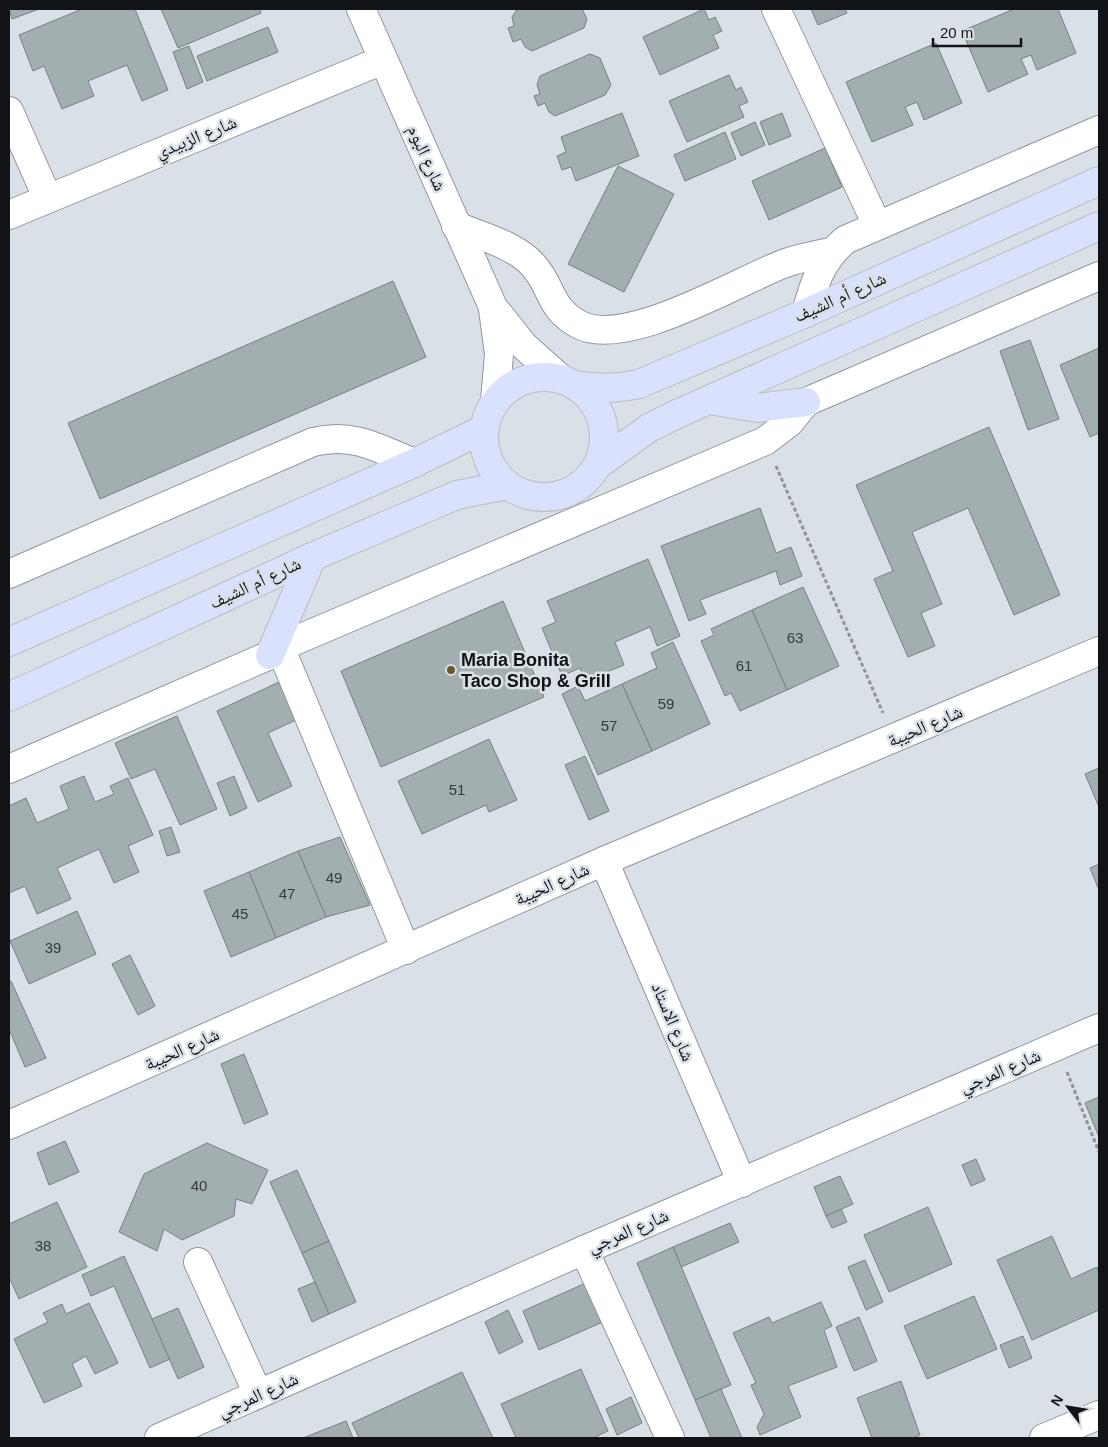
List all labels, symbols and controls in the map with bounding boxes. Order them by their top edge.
scale bar [933,15,1020,47]
text: 20 m [940,24,973,41]
street label: شارع الزبيدي [153,112,241,167]
street label: شارع البوم [402,122,450,195]
street label: شارع أم الشيف [791,267,890,328]
street label: شارع أم الشيف [206,552,305,615]
house number: 63 [787,629,803,646]
place label: Maria Bonita Taco Shop & Grill [461,650,611,691]
house number: 61 [736,657,752,674]
marker: Maria Bonita Taco Shop & Grill [445,664,457,676]
house number: 59 [658,695,674,712]
street label: شارع الحيبة [885,701,966,752]
house number: 57 [601,717,617,734]
house number: 51 [449,781,465,798]
street label: شارع الحيبة [512,859,593,910]
house number: 49 [326,869,342,886]
house number: 47 [279,885,295,902]
house number: 45 [232,905,248,922]
house number: 39 [45,939,61,956]
street label: شارع الاستاد [647,980,698,1065]
street label: شارع الحيبة [142,1024,223,1075]
street label: شارع المرجي [957,1045,1045,1101]
house number: 40 [191,1177,207,1194]
street label: شارع المرجي [585,1205,673,1261]
house number: 38 [35,1237,51,1254]
street label: شارع المرجي [215,1368,303,1426]
north arrow [1043,1382,1093,1432]
text: N [1047,1392,1066,1409]

